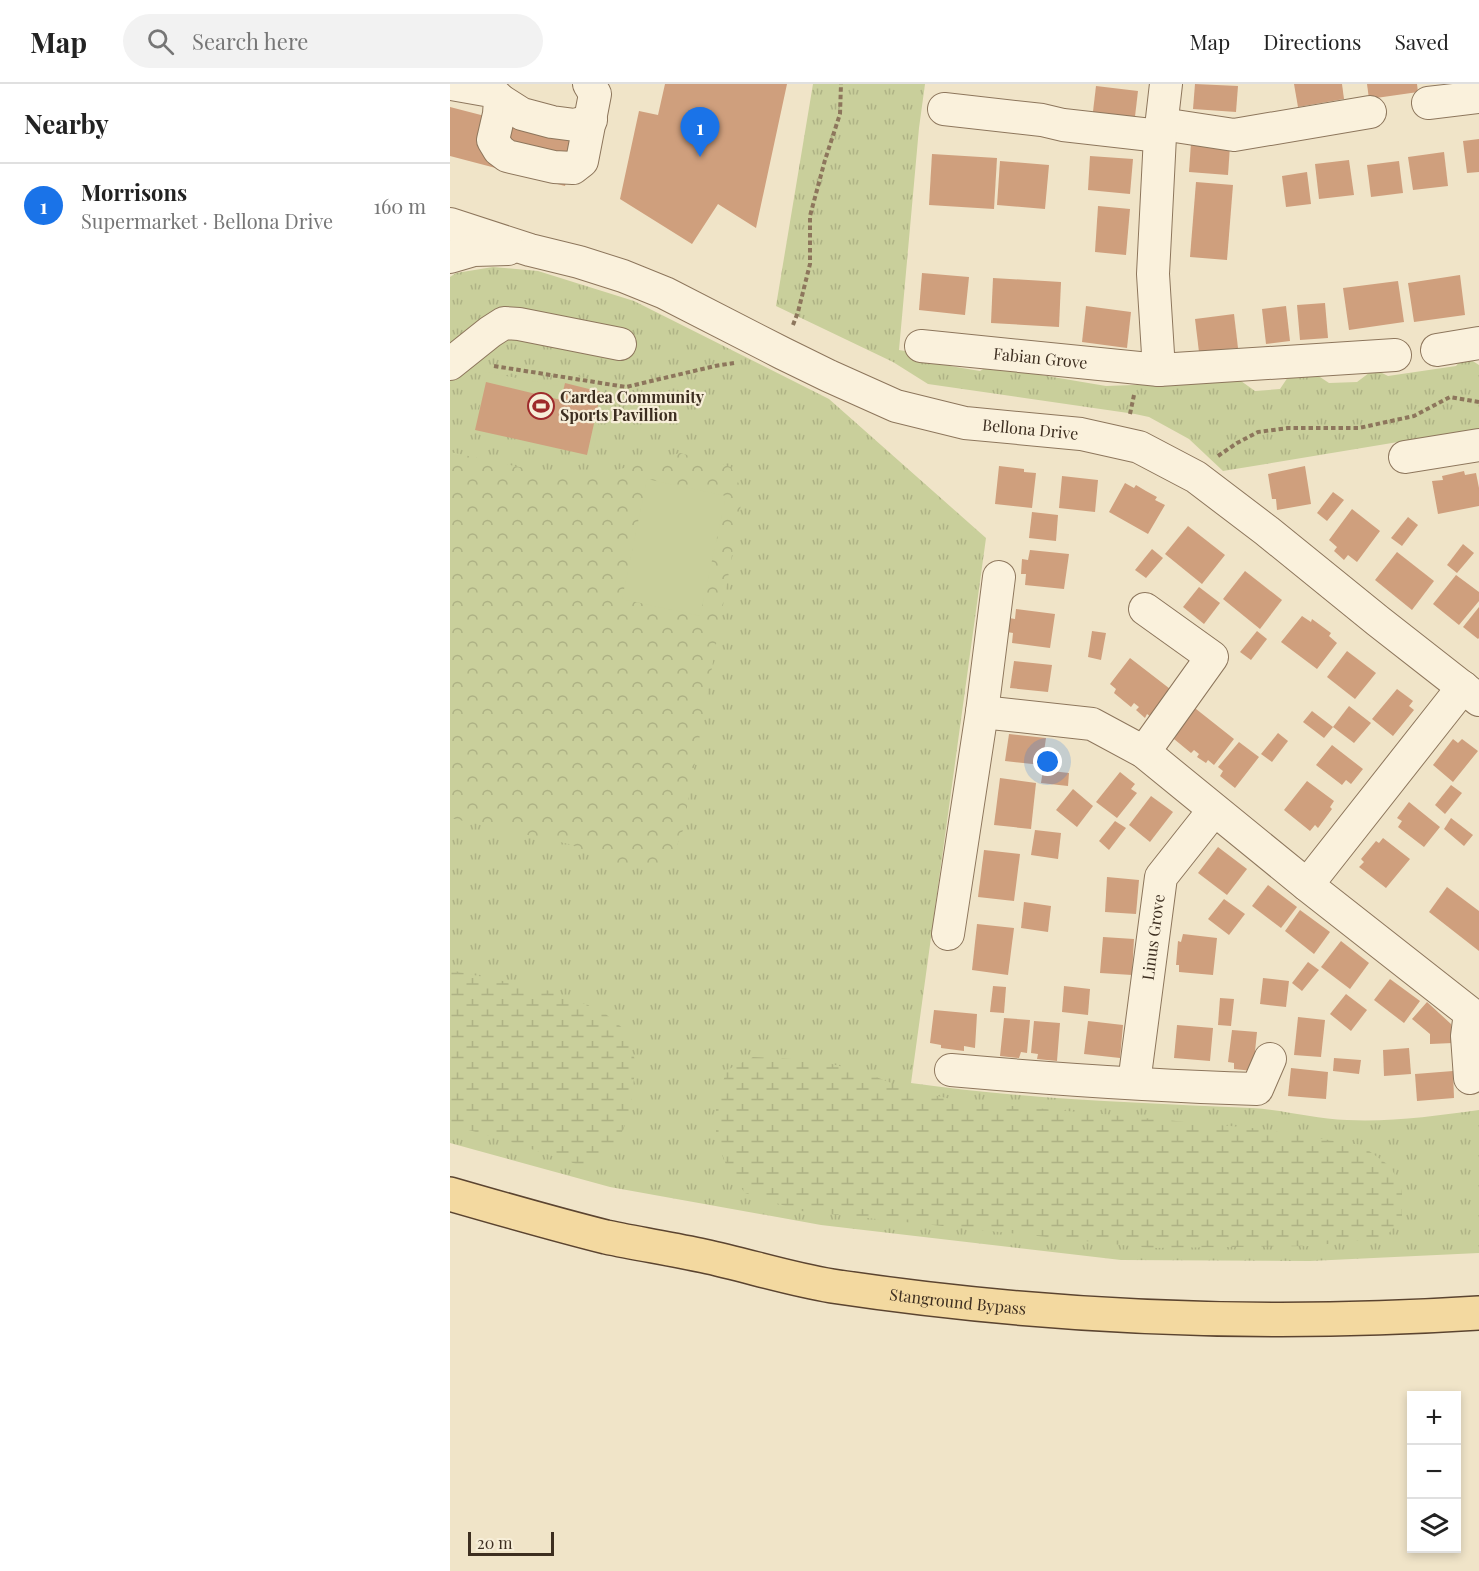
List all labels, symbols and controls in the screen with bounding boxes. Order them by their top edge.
search box [123,14,543,68]
text: Map [30,23,87,60]
icon: search [144,25,177,58]
text: Search here [192,26,308,56]
text: Map [1189,27,1230,55]
text: Directions [1263,27,1361,55]
text: Saved [1394,27,1449,55]
text: Nearby [24,106,109,141]
pin: 1 [680,107,720,157]
text: Morrisons [81,177,187,207]
text: 1 [40,192,47,219]
text: 160 m [374,192,426,219]
text: Supermarket · Bellona Drive [81,207,333,234]
street label: Fabian Grove [992,342,1089,373]
place label: Cardea Community Sports Pavillion [560,386,705,425]
sports icon: Cardea Community Sports Pavillion [526,391,556,421]
street label: Bellona Drive [981,414,1079,444]
your location [1033,747,1062,776]
street label: Linus Grove [1137,893,1169,981]
street label: Stanground Bypass [888,1283,1027,1319]
map controls [1407,1391,1461,1553]
button: + [1407,1391,1461,1445]
button: − [1407,1445,1461,1499]
button: layers [1407,1499,1461,1553]
scale bar [468,1529,554,1556]
text: 20 m [477,1532,512,1553]

